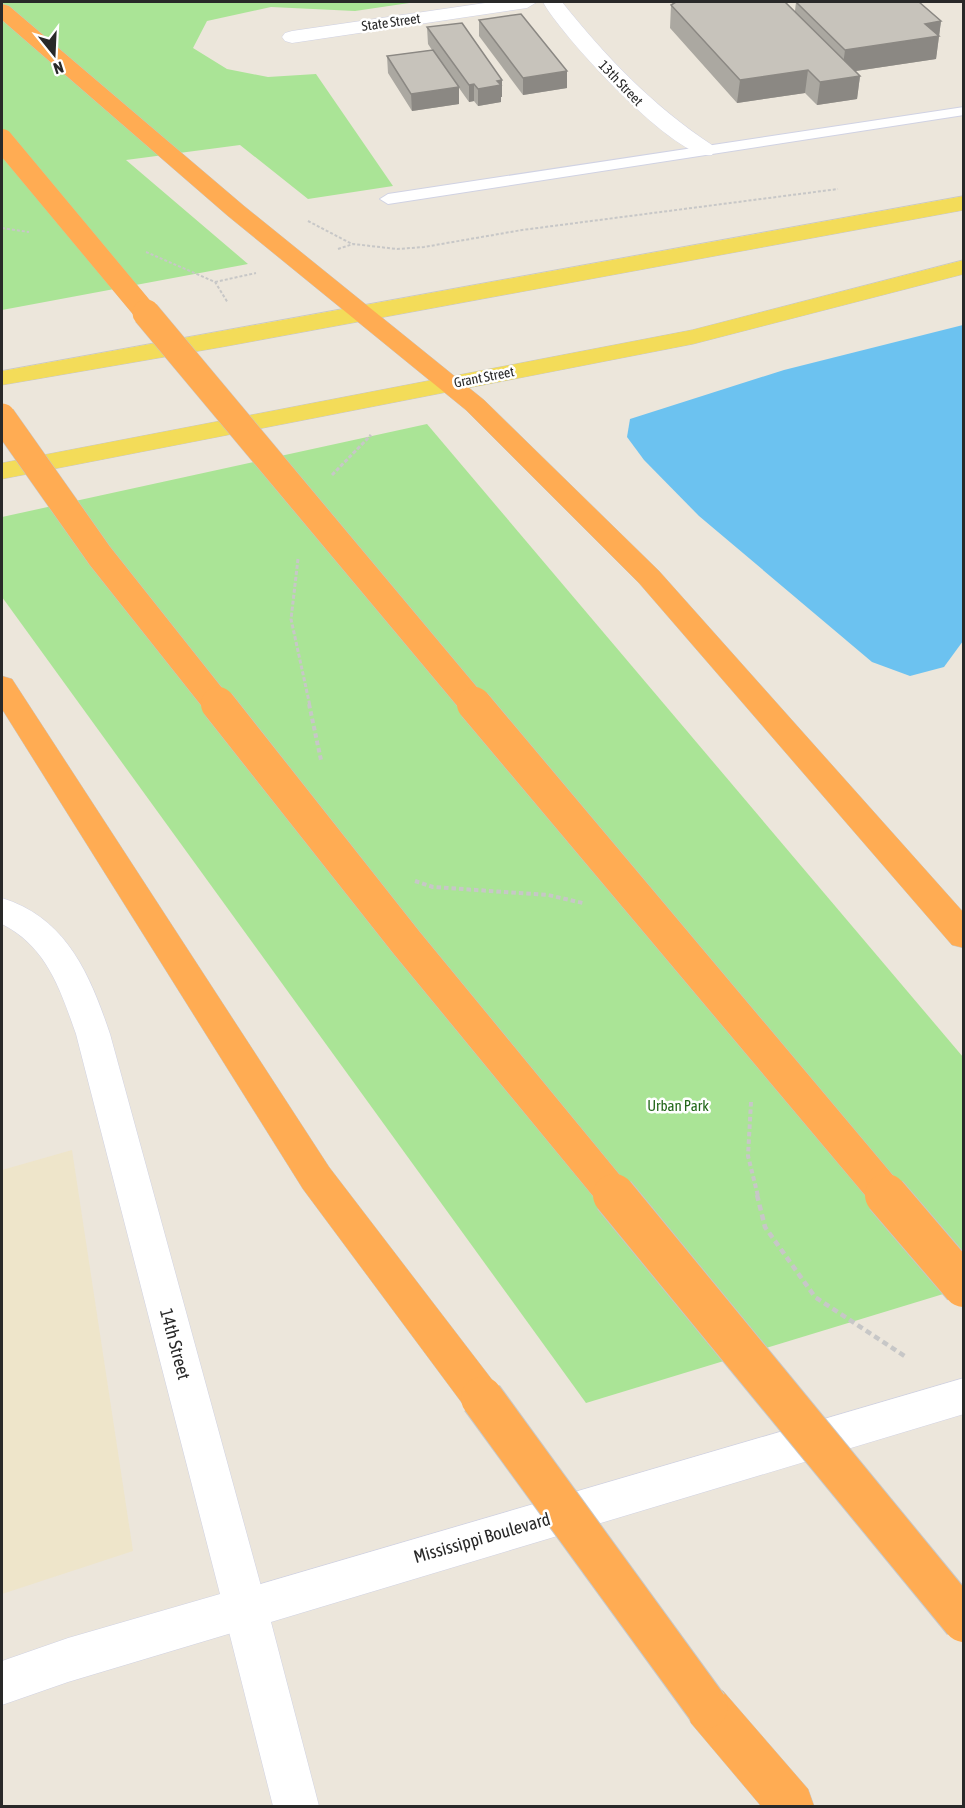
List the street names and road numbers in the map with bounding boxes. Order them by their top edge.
street label: State Street [361,10,421,34]
street label: 13th Street [596,57,646,109]
street label: Grant Street [452,363,516,391]
street label: 14th Street [156,1306,195,1382]
street label: Mississippi Boulevard [411,1508,553,1567]

